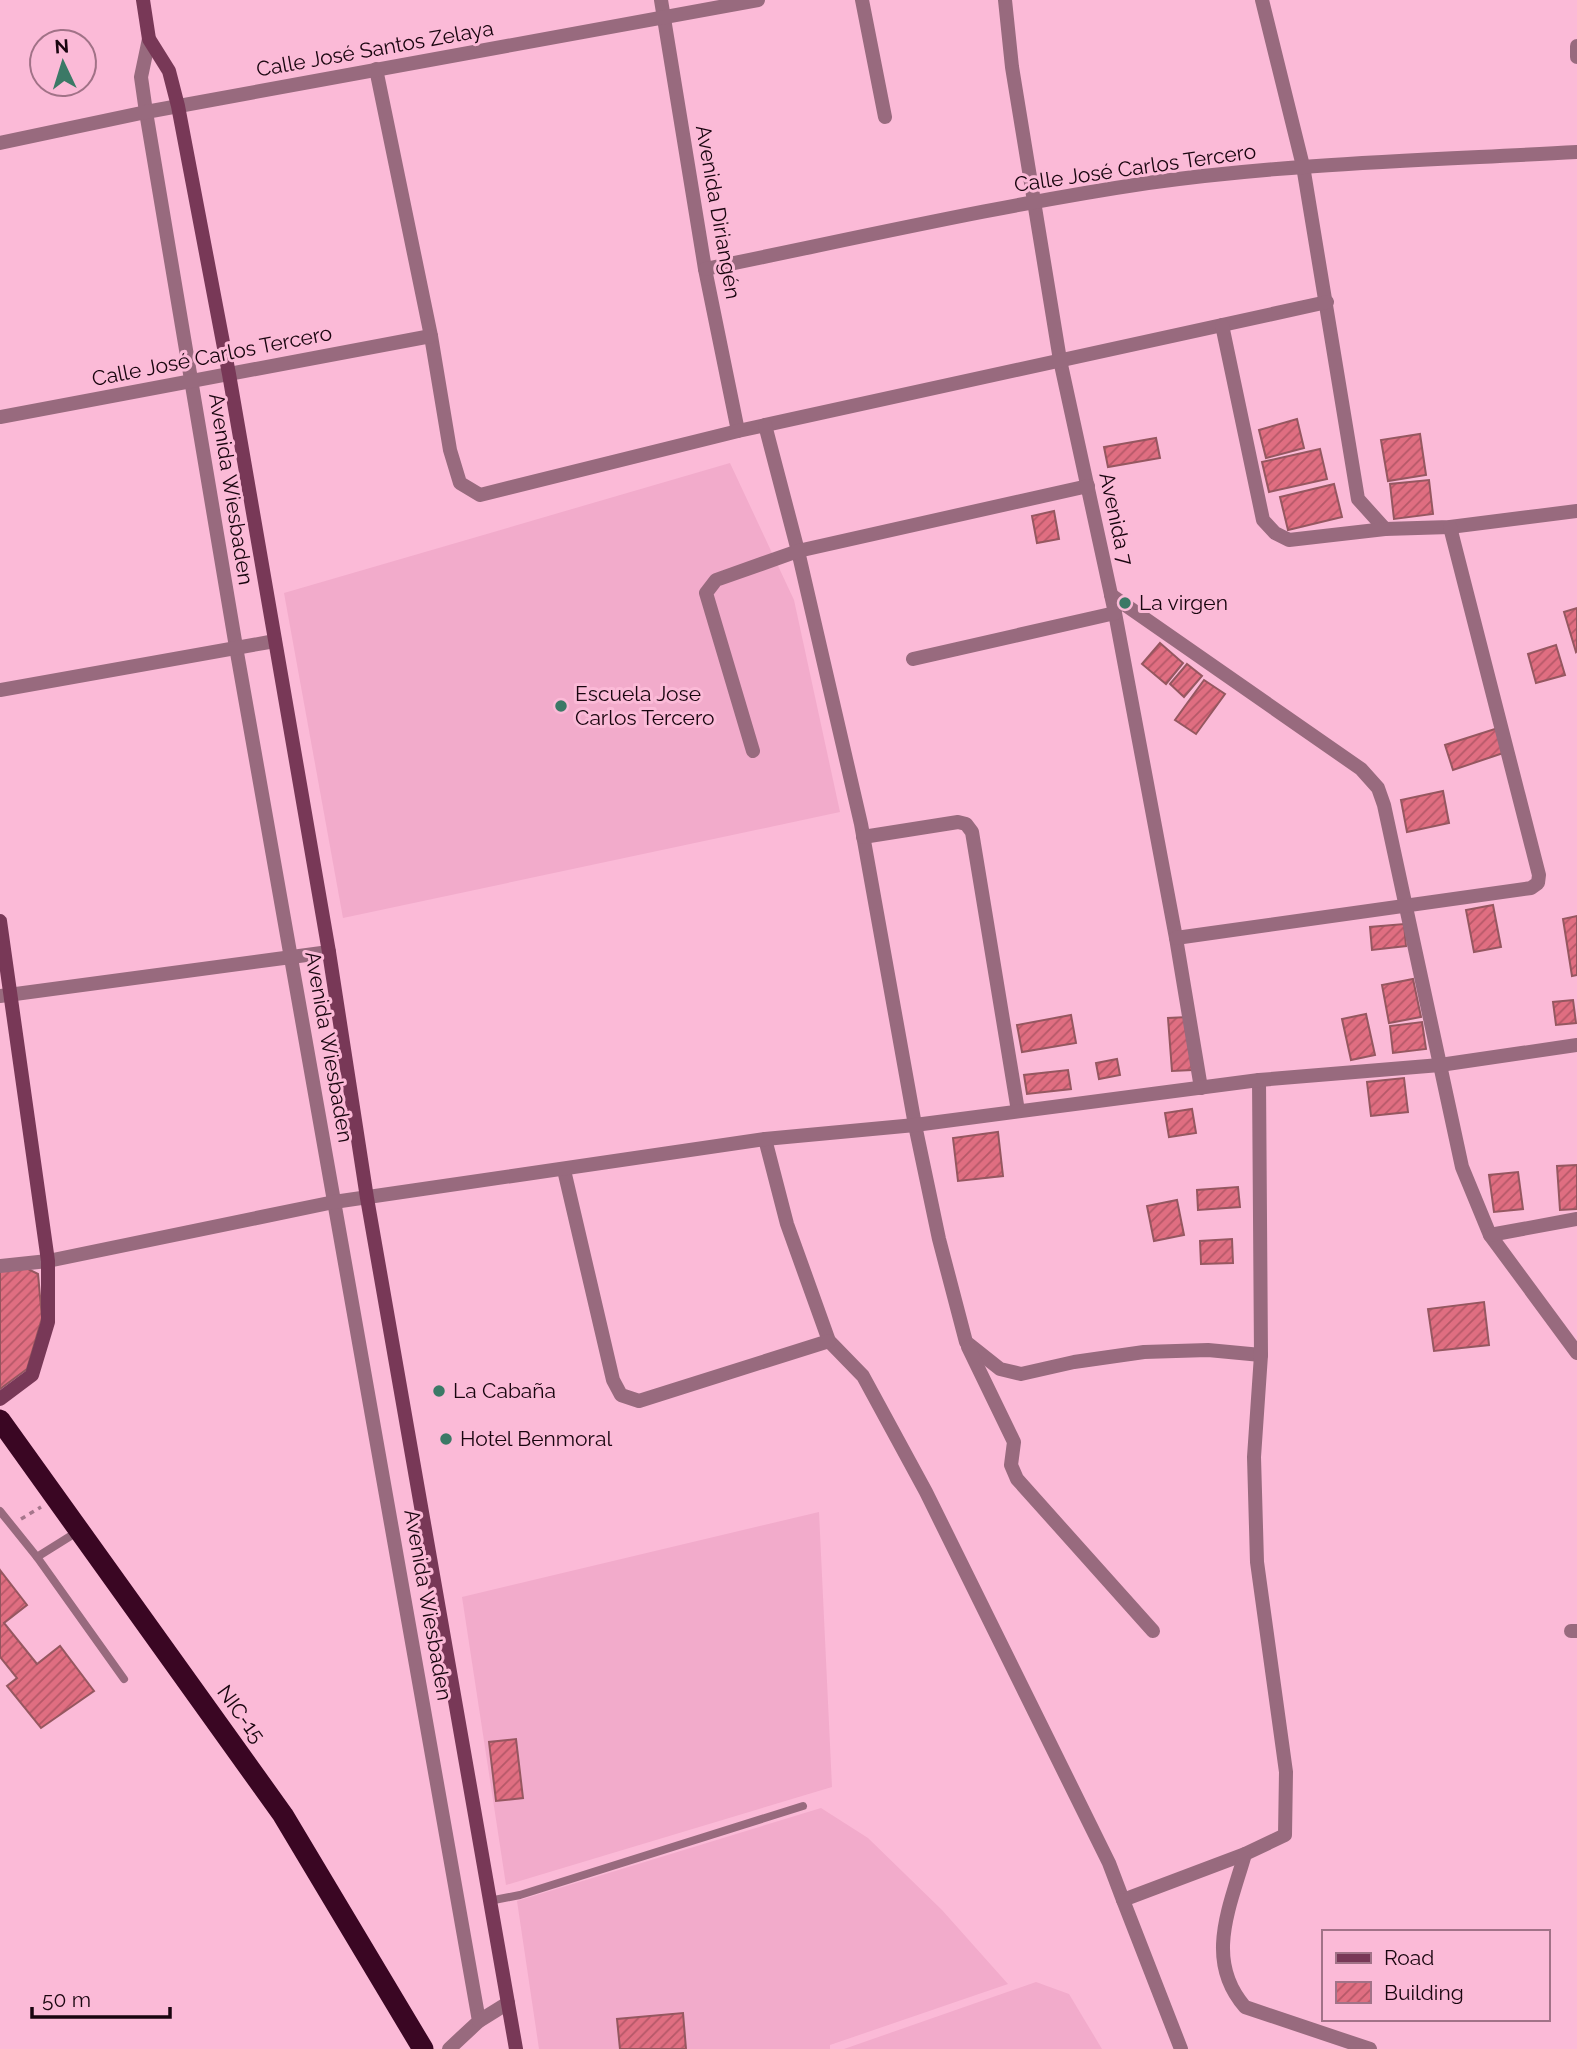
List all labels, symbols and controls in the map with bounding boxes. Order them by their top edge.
street label: Calle José Santos Zelaya [254,15,495,82]
north arrow [28,28,98,98]
text: N [54,35,70,58]
street label: Avenida Diriangén [691,123,746,301]
street label: Calle José Carlos Tercero [1012,138,1258,197]
street label: Calle José Carlos Tercero [90,320,334,391]
street label: Avenida Wiesbaden [204,391,259,587]
street label: Avenida 7 [1094,470,1139,568]
place label: La virgen [1139,590,1228,615]
marker: La virgen [1117,595,1133,611]
place label: Escuela Jose Carlos Tercero [575,681,714,730]
marker: Escuela Jose Carlos Tercero [553,698,569,714]
street label: Avenida Wiesbaden [300,949,359,1144]
place label: La Cabaña [453,1378,556,1403]
marker: La Cabaña [431,1383,447,1399]
place label: Hotel Benmoral [460,1426,612,1451]
marker: Hotel Benmoral [438,1431,454,1447]
street label: Avenida Wiesbaden [399,1507,458,1702]
street label: NIC-15 [212,1680,271,1747]
legend [1322,1930,1549,2021]
text: Road [1384,1945,1434,1970]
scale bar [32,1976,170,2020]
text: Building [1384,1980,1464,2005]
text: 50 m [42,1987,91,2012]

